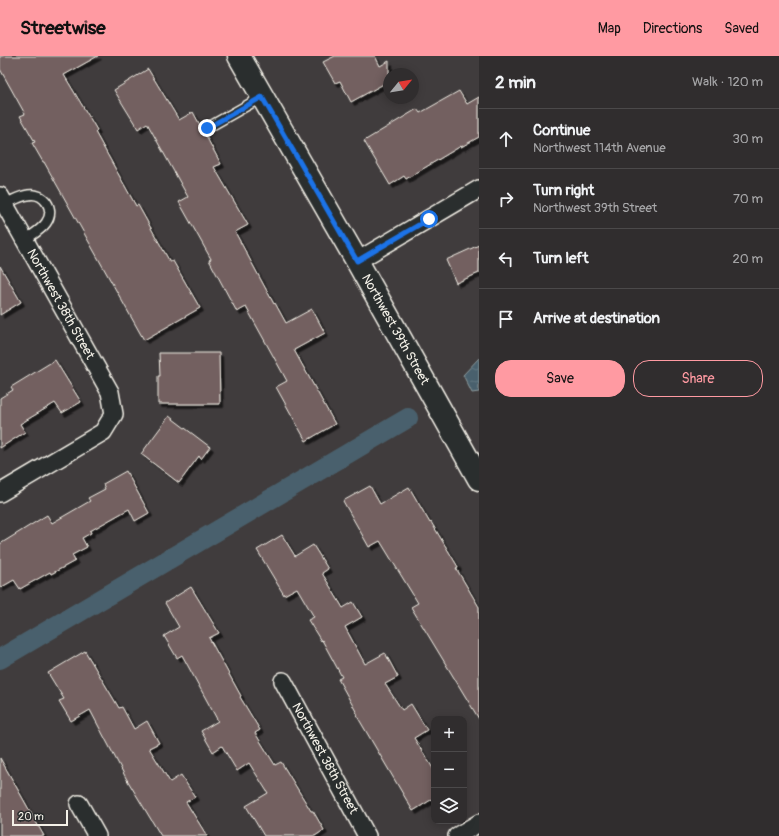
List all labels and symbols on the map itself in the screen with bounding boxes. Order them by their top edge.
north arrow [383,68,419,104]
route end [198,119,216,137]
route start [420,210,438,228]
street label: Northwest 38th Street [23,246,98,363]
street label: Northwest 39th Street [358,271,433,388]
street label: Northwest 38th Street [288,700,362,817]
scale bar [12,808,68,827]

